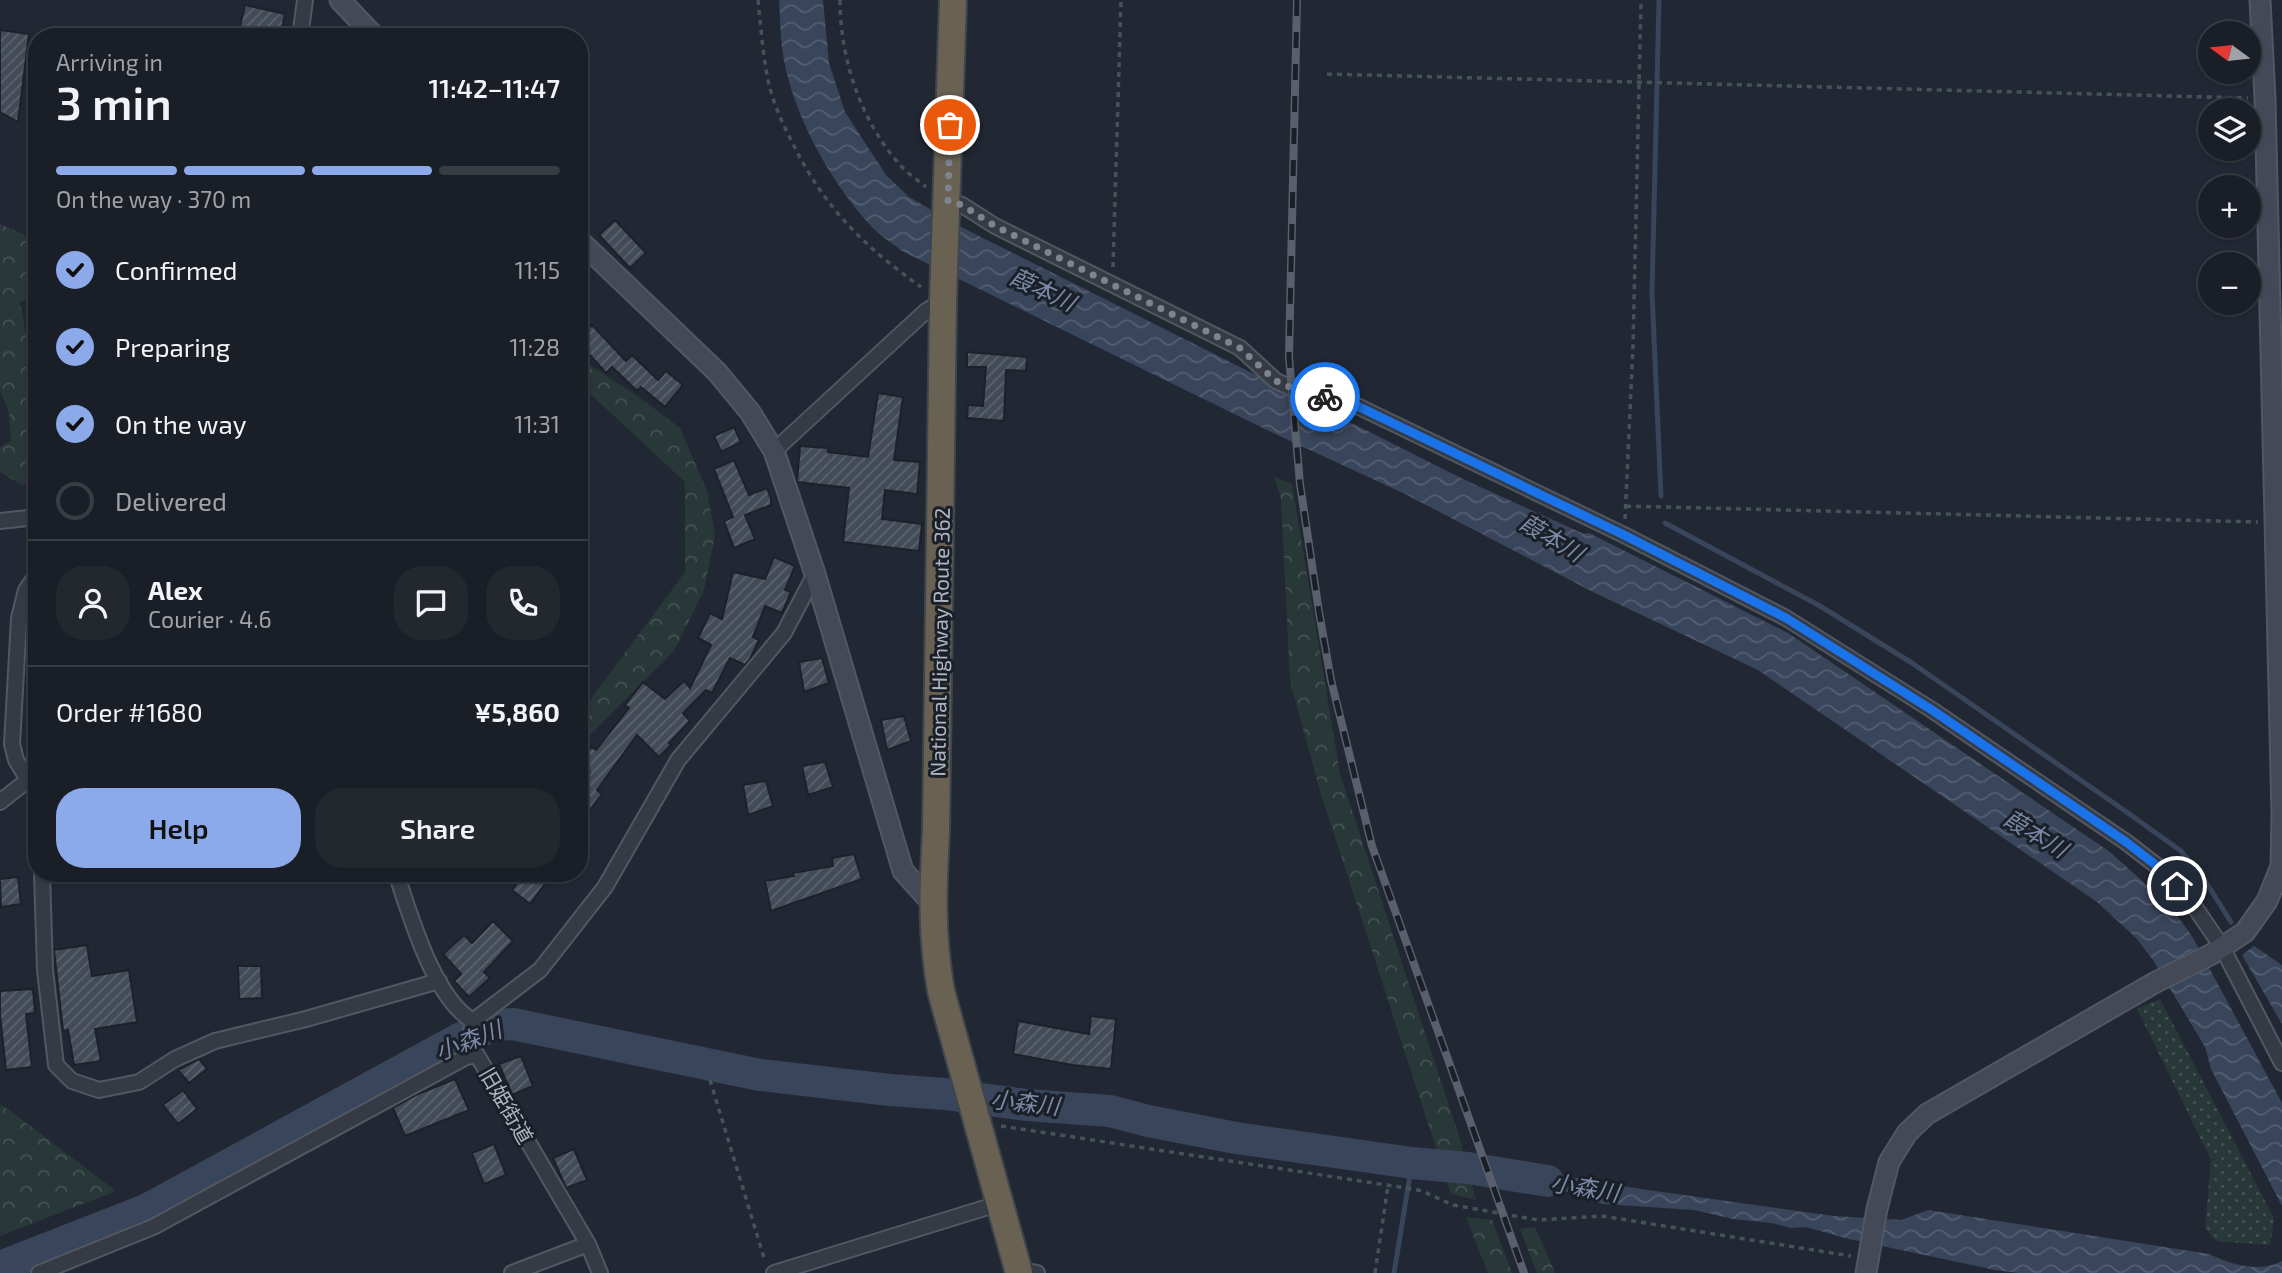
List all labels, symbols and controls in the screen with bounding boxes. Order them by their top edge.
north arrow [2198,21,2261,84]
map controls [2198,21,2261,315]
text: Arriving in [56,48,163,76]
text: 11:42–11:47 [428,72,560,103]
text: 3 min [56,74,172,129]
pin [920,95,980,155]
button: layers [2198,98,2261,161]
icon: bag [931,106,969,144]
button: + [2198,175,2261,238]
text: On the way · 370 m [56,185,251,213]
icon: check [56,251,94,289]
button: − [2198,252,2261,315]
text: Confirmed [115,254,238,285]
text: 11:15 [515,256,560,284]
water label: 葭本川 [1006,262,1083,318]
icon: check [56,328,94,366]
text: Preparing [115,331,230,362]
text: 11:28 [509,333,560,361]
courier [1290,362,1360,432]
icon: bike [1306,378,1344,416]
icon: check [56,405,94,443]
text: On the way [115,408,246,439]
text: 11:31 [514,410,560,438]
text: Delivered [115,485,227,516]
street label: National Highway Route 362 [924,507,954,777]
water label: 葭本川 [1515,507,1591,568]
button: person [56,566,130,640]
button: chat [394,566,468,640]
button: phone [486,566,560,640]
text: Alex [148,574,203,605]
text: Courier · 4.6 [148,605,272,633]
text: Order #1680 [56,696,203,727]
text: ¥5,860 [474,696,560,727]
button: Help [56,788,301,868]
button: Share [315,788,560,868]
water label: 葭本川 [1999,803,2075,864]
pin [2147,856,2207,916]
icon: home [2158,867,2196,905]
water label: 小森川 [431,1013,508,1065]
street label: 旧姫街道 [475,1062,539,1148]
water label: 小森川 [989,1084,1064,1120]
water label: 小森川 [1549,1168,1624,1207]

